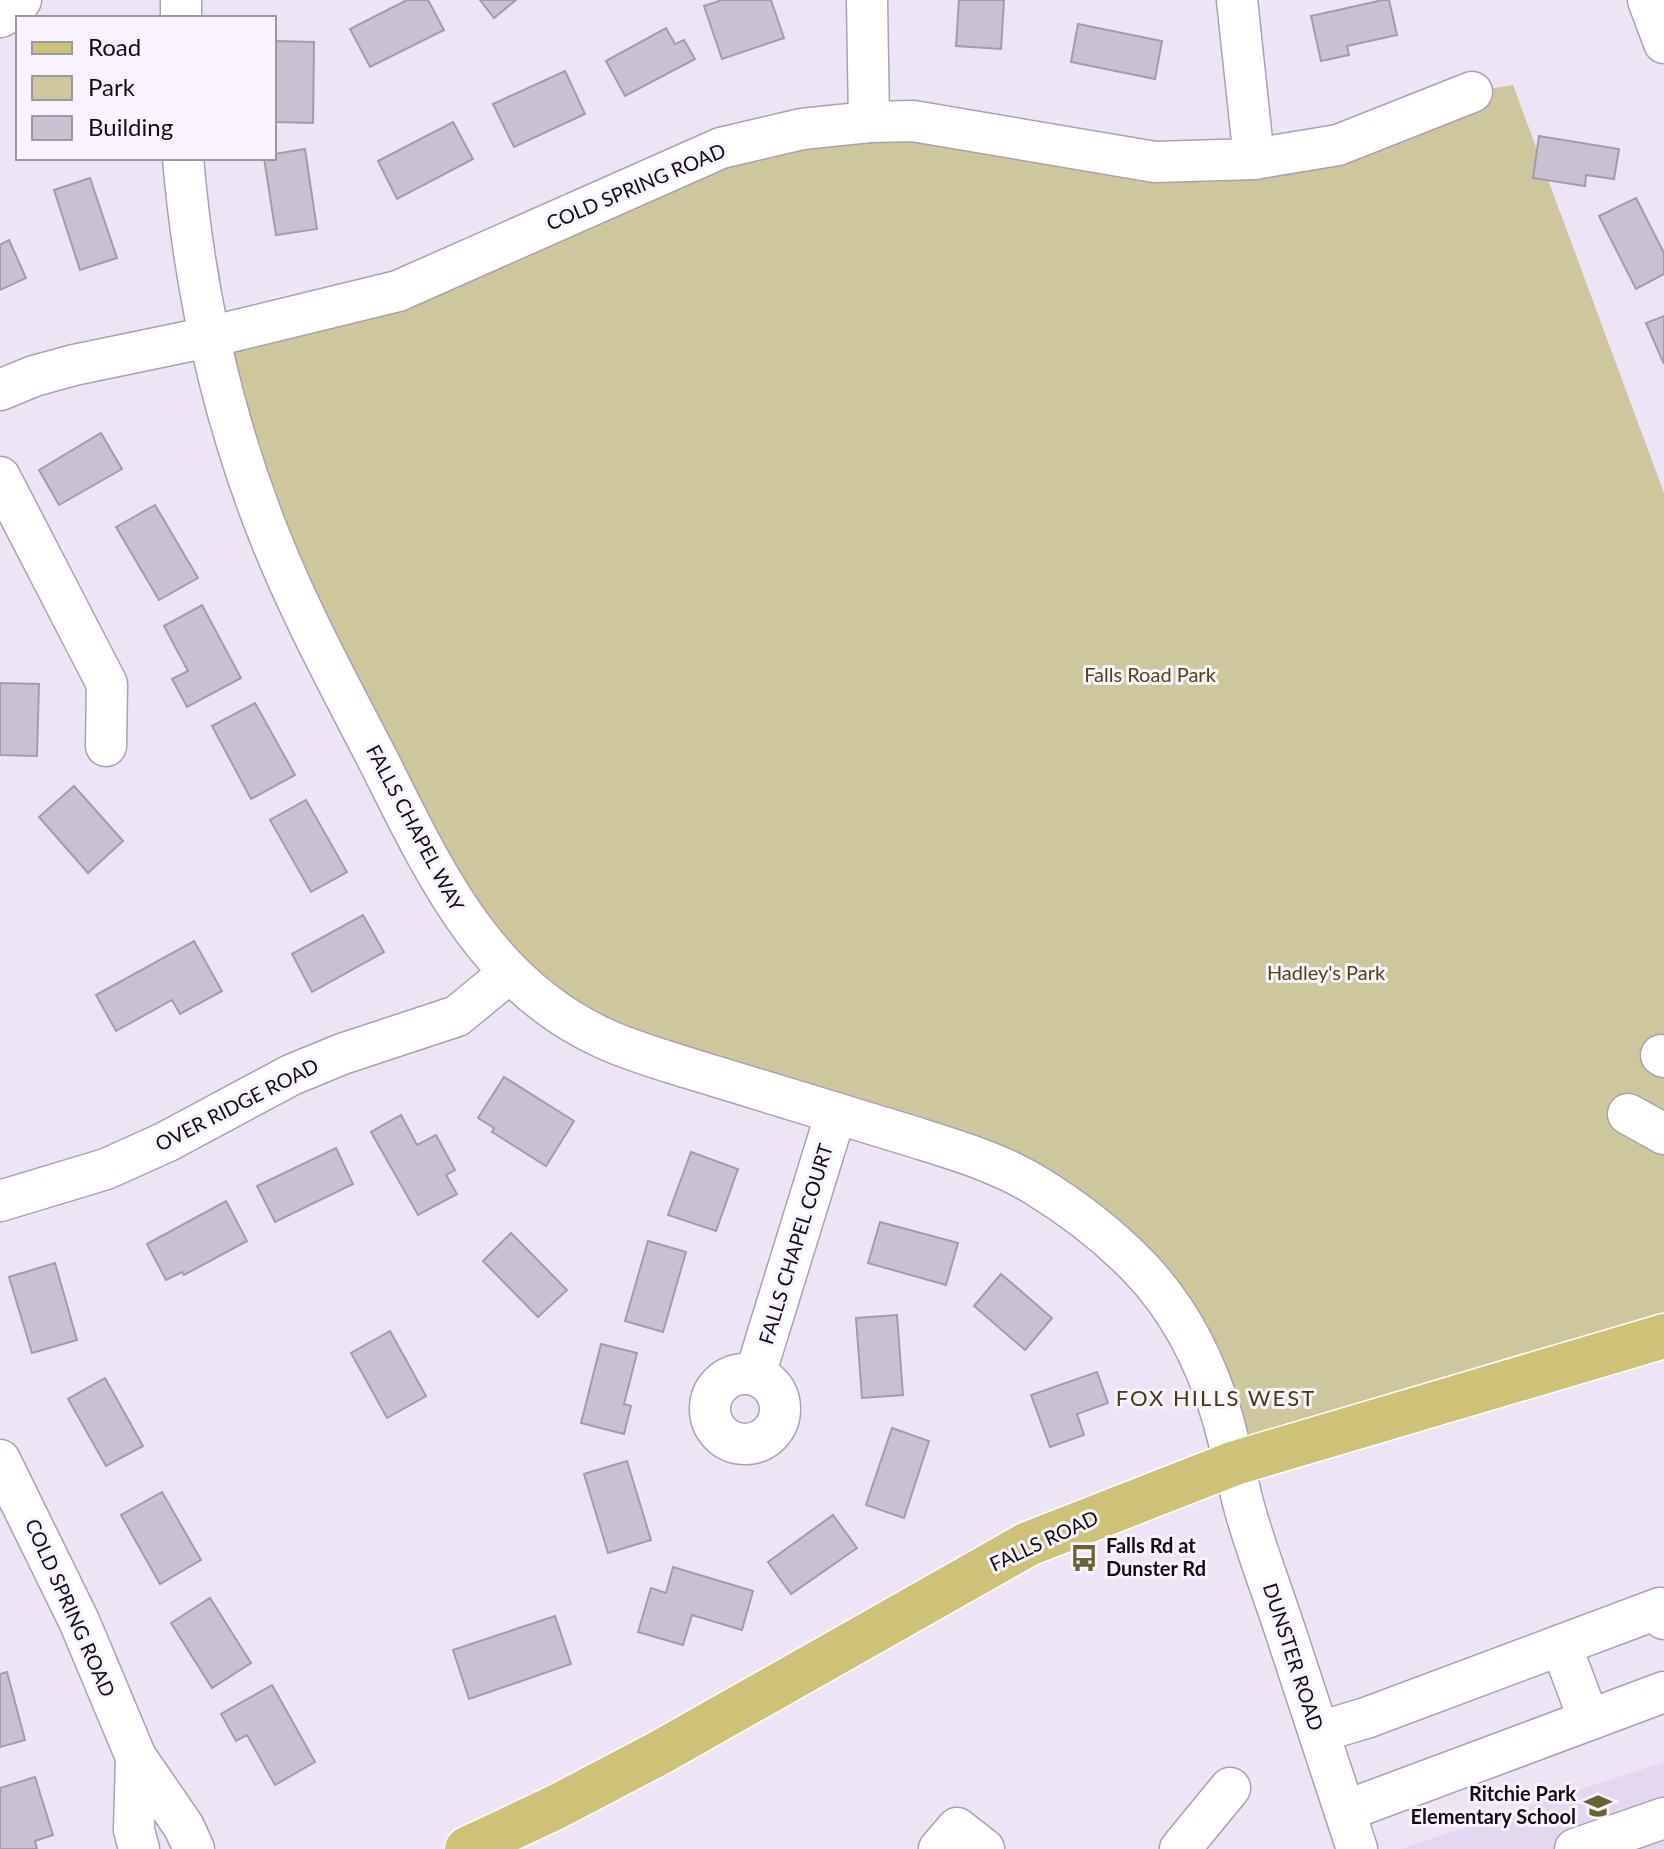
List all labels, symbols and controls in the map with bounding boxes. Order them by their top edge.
legend [16,16,276,160]
text: Road [88,32,141,61]
text: Park [88,72,136,101]
text: Building [88,112,173,141]
street label: COLD SPRING ROAD [542,137,729,235]
park label: Falls Road Park [1084,662,1217,686]
street label: FALLS CHAPEL WAY [362,740,470,915]
park label: Hadley's Park [1267,960,1386,984]
street label: OVER RIDGE ROAD [151,1053,322,1156]
street label: FALLS CHAPEL COURT [753,1140,837,1347]
district label: FOX HILLS WEST [1116,1384,1316,1411]
street label: FALLS ROAD [985,1504,1102,1576]
street label: COLD SPRING ROAD [21,1515,121,1700]
place label: Falls Rd at Dunster Rd [1106,1533,1206,1580]
bus stop icon: Falls Rd at Dunster Rd [1069,1543,1099,1573]
street label: DUNSTER ROAD [1259,1580,1329,1734]
place label: Ritchie Park Elementary School [1411,1781,1576,1828]
school or university icon: Ritchie Park Elementary School [1583,1791,1613,1821]

